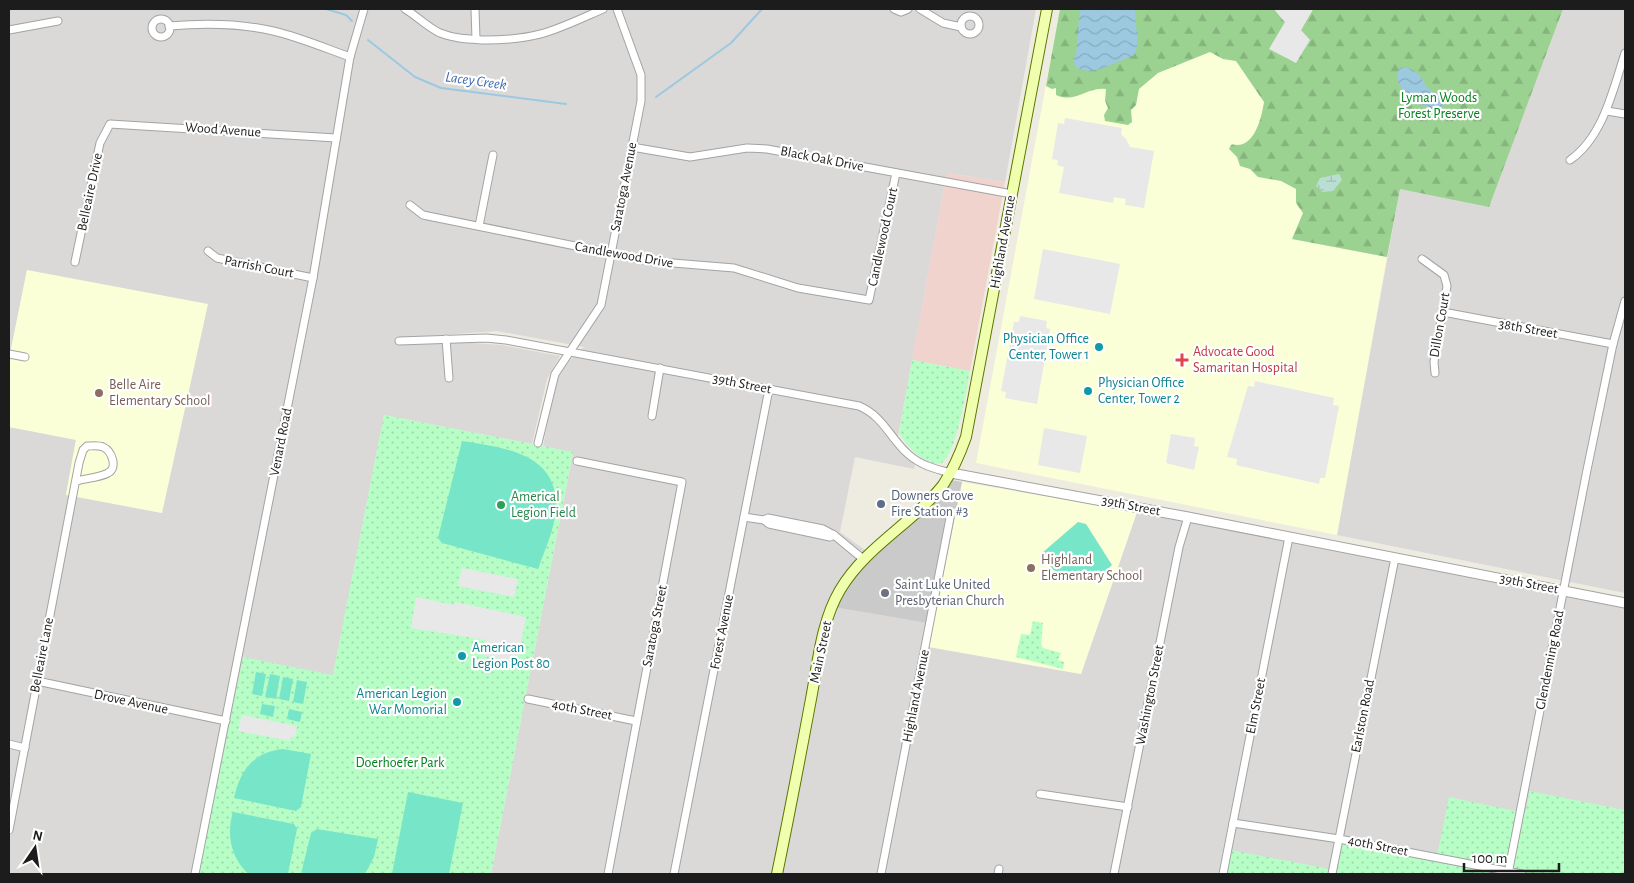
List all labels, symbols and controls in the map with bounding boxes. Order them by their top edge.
water label: Lacey Creek [444,69,508,93]
park label: Lyman Woods Forest Preserve [1398,91,1480,121]
street label: Wood Avenue [185,120,261,140]
street label: Saratoga Avenue [608,141,640,233]
street label: Black Oak Drive [779,144,865,174]
street label: Belleaire Drive [75,152,105,232]
street label: Candlewood Court [866,186,900,288]
street label: Highland Avenue [988,194,1018,290]
street label: Candlewood Drive [574,239,674,271]
street label: Parrish Court [223,253,295,281]
street label: Dillon Court [1427,291,1453,358]
street label: 38th Street [1498,317,1559,341]
place label: Physician Office Center, Tower 1 [1003,332,1089,362]
marker: Physician Office Center, Tower 1 [1093,341,1105,353]
place label: Advocate Good Samaritan Hospital [1193,345,1298,375]
marker: Advocate Good Samaritan Hospital [1175,353,1189,367]
street label: 39th Street [712,371,773,397]
place label: Physician Office Center, Tower 2 [1098,376,1184,406]
place label: Belle Aire Elementary School [109,378,211,408]
marker: Physician Office Center, Tower 2 [1082,385,1094,397]
marker: Belle Aire Elementary School [93,387,105,399]
street label: Venard Road [268,407,294,477]
place label: Downers Grove Fire Station #3 [891,489,973,519]
place label: Americal Legion Field [511,490,576,520]
street label: 39th Street [1101,493,1162,519]
marker: Downers Grove Fire Station #3 [875,498,887,510]
marker: Americal Legion Field [495,499,507,511]
place label: Highland Elementary School [1041,553,1143,583]
marker: Highland Elementary School [1025,562,1037,574]
street label: 39th Street [1499,571,1560,597]
place label: Saint Luke United Presbyterian Church [895,578,1004,608]
street label: Saratoga Street [640,583,670,668]
marker: Saint Luke United Presbyterian Church [879,587,891,599]
street label: Forest Avenue [708,593,736,671]
street label: Glendenning Road [1533,609,1567,711]
street label: Belleaire Lane [28,616,56,694]
street label: Main Street [808,619,835,684]
place label: American Legion Post 80 [472,641,550,671]
street label: Washington Street [1133,643,1167,746]
street label: Highland Avenue [900,648,932,744]
marker: American Legion Post 80 [456,650,468,662]
street label: Elm Street [1244,676,1268,735]
street label: Earlston Road [1349,678,1377,754]
street label: Drove Avenue [93,687,169,717]
place label: American Legion War Momorial [356,687,447,717]
marker: American Legion War Momorial [451,696,463,708]
street label: 40th Street [551,697,614,723]
park label: Doerhoefer Park [356,756,445,770]
north arrow [10,823,60,873]
text: N [31,828,44,844]
street label: 40th Street [1347,833,1410,859]
scale bar [1464,840,1559,872]
text: 100 m [1472,851,1507,866]

